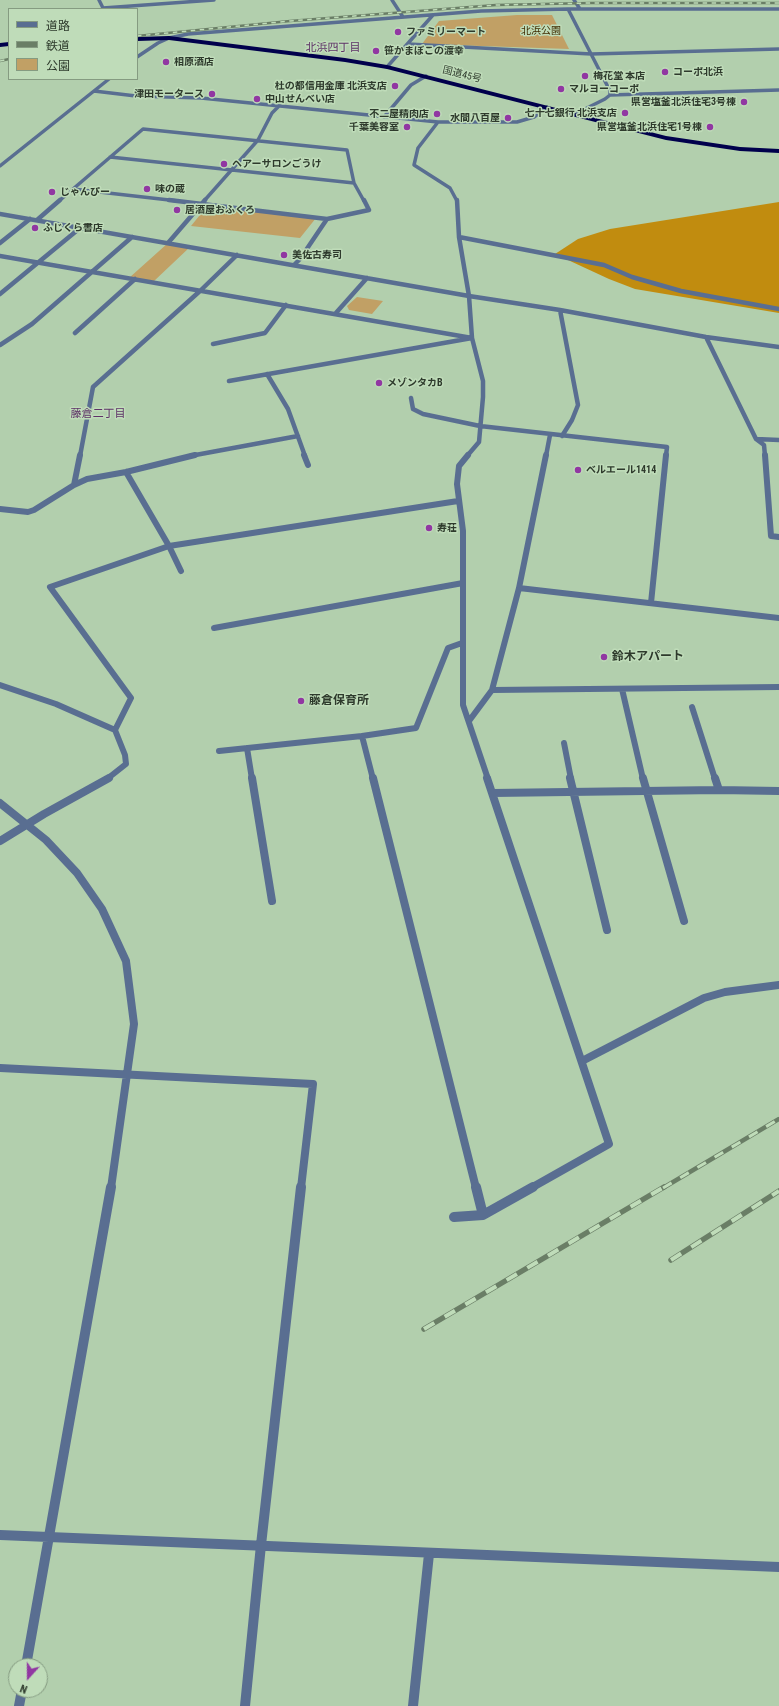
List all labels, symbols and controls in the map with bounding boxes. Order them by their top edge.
legend [8,8,138,80]
text: 道路 [46,19,70,33]
park label: 北浜公園 [521,25,561,37]
place label: ファミリーマート [406,26,486,38]
marker: ファミリーマート [393,27,403,37]
text: 鉄道 [46,39,70,53]
district label: 北浜四丁目 [306,41,360,55]
place label: 笹かまぼこの渡幸 [384,45,464,57]
marker: 笹かまぼこの渡幸 [371,46,381,56]
place label: 相原酒店 [174,56,214,68]
marker: 相原酒店 [161,57,171,67]
text: 公園 [46,59,70,73]
street label: 国道45号 [441,64,483,86]
place label: コーポ北浜 [673,66,723,78]
marker: コーポ北浜 [660,67,670,77]
place label: 梅花堂 本店 [593,70,645,82]
marker: 梅花堂 本店 [580,71,590,81]
place label: 杜の都信用金庫 北浜支店 [275,80,387,92]
marker: 杜の都信用金庫 北浜支店 [390,81,400,91]
place label: マルヨーコーポ [569,83,639,95]
marker: マルヨーコーポ [556,84,566,94]
place label: 津田モータース [134,88,204,100]
marker: 津田モータース [207,89,217,99]
place label: 中山せんべい店 [265,93,335,105]
marker: 中山せんべい店 [252,94,262,104]
place label: 県営塩釜北浜住宅3号棟 [631,96,736,108]
marker: 県営塩釜北浜住宅3号棟 [739,97,749,107]
place label: 七十七銀行 北浜支店 [525,107,617,119]
place label: 不二屋精肉店 [369,108,429,120]
marker: 七十七銀行 北浜支店 [620,108,630,118]
marker: 不二屋精肉店 [432,109,442,119]
place label: 水間八百屋 [450,112,500,124]
marker: 水間八百屋 [503,113,513,123]
place label: 千葉美容室 [349,121,399,133]
place label: 県営塩釜北浜住宅1号棟 [597,121,702,133]
marker: 千葉美容室 [402,122,412,132]
marker: 県営塩釜北浜住宅1号棟 [705,122,715,132]
place label: ヘアーサロンごうけ [232,158,321,170]
marker: ヘアーサロンごうけ [219,159,229,169]
place label: 味の蔵 [155,183,185,195]
marker: 味の蔵 [142,184,152,194]
place label: じゃんぴー [60,186,110,198]
marker: じゃんぴー [47,187,57,197]
place label: 居酒屋おふくろ [185,204,255,216]
marker: 居酒屋おふくろ [172,205,182,215]
place label: ふじくら書店 [43,222,103,234]
marker: ふじくら書店 [30,223,40,233]
place label: 美佐古寿司 [292,249,342,261]
marker: 美佐古寿司 [279,250,289,260]
place label: メゾンタカB [387,377,443,389]
marker: メゾンタカB [374,378,384,388]
district label: 藤倉二丁目 [71,407,125,421]
place label: ベルエール1414 [586,464,656,476]
marker: ベルエール1414 [573,465,583,475]
place label: 寿荘 [437,522,457,534]
marker: 寿荘 [424,523,434,533]
place label: 鈴木アパート [612,650,684,664]
marker: 鈴木アパート [599,652,609,662]
place label: 藤倉保育所 [309,694,369,708]
marker: 藤倉保育所 [296,696,306,706]
north arrow [8,1658,48,1698]
text: N [18,1681,29,1696]

